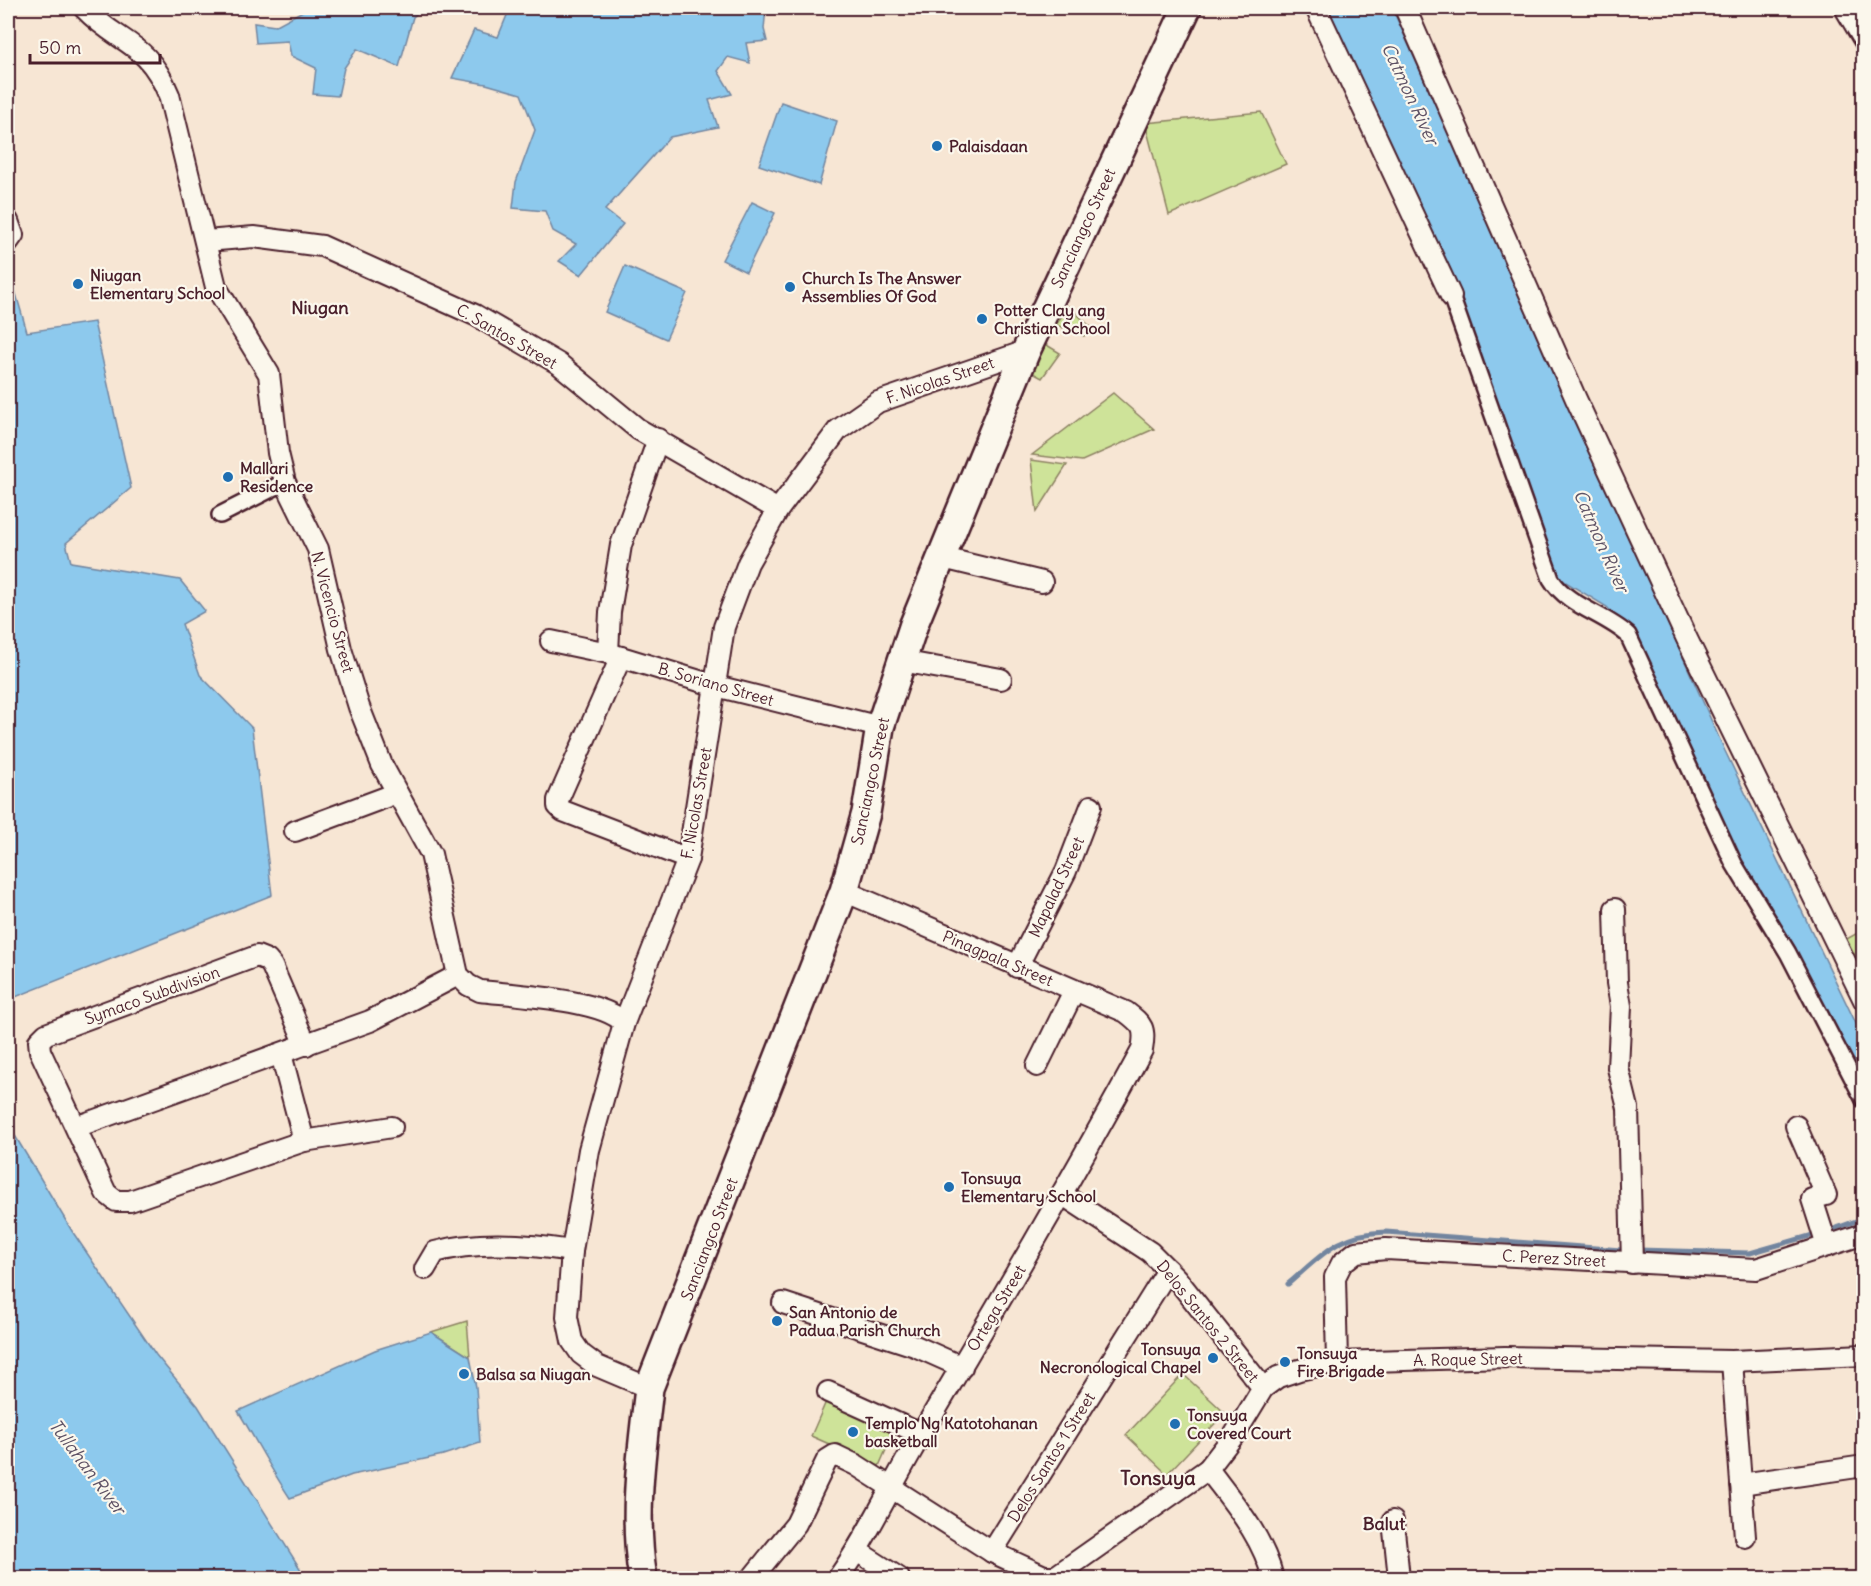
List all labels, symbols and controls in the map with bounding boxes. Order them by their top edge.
scale bar [30,27,160,65]
text: 50 m [39,36,81,59]
water label: Catmon River [1377,39,1445,151]
place label: Palaisdaan [949,136,1028,156]
marker: Palaisdaan [930,139,944,153]
street label: Sanciangco Street [1046,164,1120,291]
place label: Niugan Elementary School [90,265,225,304]
place label: Church Is The Answer Assemblies Of God [802,268,962,306]
marker: Niugan Elementary School [71,277,85,291]
marker: Church Is The Answer Assemblies Of God [783,280,797,294]
district label: Niugan [291,296,349,319]
street label: C. Santos Street [453,299,561,373]
place label: Potter Clay ang Christian School [994,300,1110,338]
marker: Potter Clay ang Christian School [975,312,989,326]
street label: F. Nicolas Street [883,352,997,408]
place label: Mallari Residence [240,458,313,496]
marker: Mallari Residence [221,470,235,484]
water label: Catmon River [1569,486,1635,598]
street label: N. Vicencio Street [307,549,359,675]
street label: B. Soriano Street [656,658,777,710]
street label: Sanciangco Street [847,715,893,847]
street label: F. Nicolas Street [676,745,716,860]
street label: Mapalad Street [1024,833,1088,941]
street label: Pinagpala Street [940,926,1057,990]
street label: Symaco Subdivision [82,961,222,1029]
place label: Tonsuya Elementary School [961,1168,1096,1207]
street label: Sanciangco Street [676,1174,742,1303]
marker: Tonsuya Elementary School [942,1180,956,1194]
street label: C. Perez Street [1501,1245,1607,1271]
street label: Delos Santos 2 Street [1153,1256,1264,1387]
street label: Ortega Street [962,1261,1030,1355]
place label: San Antonio de Padua Parish Church [789,1302,941,1340]
marker: San Antonio de Padua Parish Church [770,1314,784,1328]
place label: Tonsuya Necronological Chapel [1040,1339,1201,1378]
place label: Tonsuya Fire Brigade [1297,1343,1385,1382]
street label: A. Roque Street [1413,1348,1524,1370]
marker: Tonsuya Necronological Chapel [1206,1351,1220,1365]
marker: Tonsuya Fire Brigade [1278,1355,1292,1369]
place label: Balsa sa Niugan [476,1364,591,1385]
marker: Balsa sa Niugan [457,1367,471,1381]
street label: Delos Santos 1 Street [1003,1388,1099,1526]
place label: Tonsuya Covered Court [1187,1405,1292,1443]
place label: Templo Ng Katotohanan basketball [865,1413,1038,1451]
water label: Tullahan River [44,1414,132,1521]
marker: Tonsuya Covered Court [1168,1417,1182,1431]
marker: Templo Ng Katotohanan basketball [846,1425,860,1439]
district label: Tonsuya [1120,1465,1196,1490]
district label: Balut [1363,1512,1406,1535]

